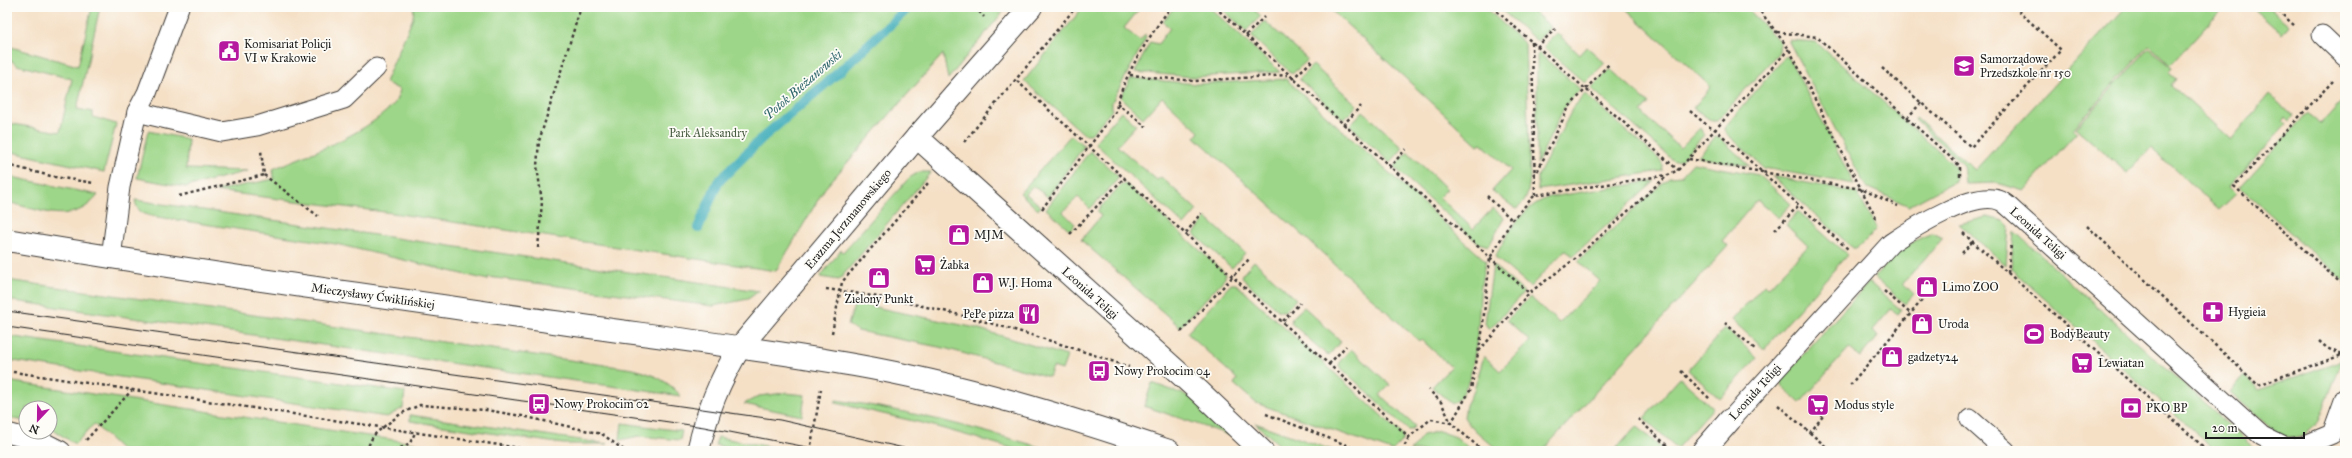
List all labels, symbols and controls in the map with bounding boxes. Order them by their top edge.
place label: Komisariat Policji VI w Krakowie [243,37,332,65]
public building icon: Komisariat Policji VI w Krakowie [216,38,242,64]
water label: Potok Bieżanowski [761,46,846,123]
place label: Samorządowe Przedszkole nr 150 [1980,52,2071,80]
school or university icon: Samorządowe Przedszkole nr 150 [1951,53,1977,79]
park label: Park Aleksandry [669,126,747,140]
street label: Erazma Jerzmanowskiego [802,166,895,273]
street label: Leonida Teligi [2006,204,2070,263]
shop icon: MJM [946,222,972,248]
place label: MJM [974,228,1004,243]
supermarket icon: Żabka [912,252,938,278]
place label: Żabka [940,257,970,272]
street label: Leonida Teligi [1058,264,1122,323]
shop icon: Zielony Punkt [866,265,892,291]
shop icon: W.J. Homa [970,270,996,296]
shop icon: Limo ZOO [1914,274,1940,300]
place label: W.J. Homa [998,276,1053,291]
street label: Mieczysławy Ćwiklińskiej [310,278,436,312]
place label: Limo ZOO [1942,280,1999,294]
place label: Zielony Punkt [844,292,914,306]
pharmacy icon: Hygieia [2200,299,2226,325]
restaurant icon: PePe pizza [1016,301,1042,327]
place label: Hygieia [2228,305,2267,320]
place label: PePe pizza [963,307,1015,321]
shop icon: Uroda [1909,311,1935,337]
place label: Uroda [1938,317,1970,331]
sports icon: BodyBeauty [2021,321,2047,347]
place label: BodyBeauty [2050,327,2110,341]
shop icon: gadzety24 [1879,344,1905,370]
place label: gadzety24 [1908,350,1958,365]
supermarket icon: Lewiatan [2069,350,2095,376]
place label: Lewiatan [2098,356,2144,370]
bus stop icon: Nowy Prokocim 04 [1086,358,1112,384]
street label: Leonida Teligi [1726,360,1785,424]
place label: Nowy Prokocim 04 [1114,364,1210,378]
bus stop icon: Nowy Prokocim 02 [526,391,552,417]
supermarket icon: Modus style [1805,392,1831,418]
bank icon: PKO BP [2118,395,2144,421]
place label: Nowy Prokocim 02 [554,397,649,411]
place label: Modus style [1834,398,1894,412]
north arrow [18,400,58,440]
place label: PKO BP [2146,401,2188,415]
scale bar [2206,414,2304,440]
text: N [27,421,41,437]
text: 20 m [2212,421,2238,435]

